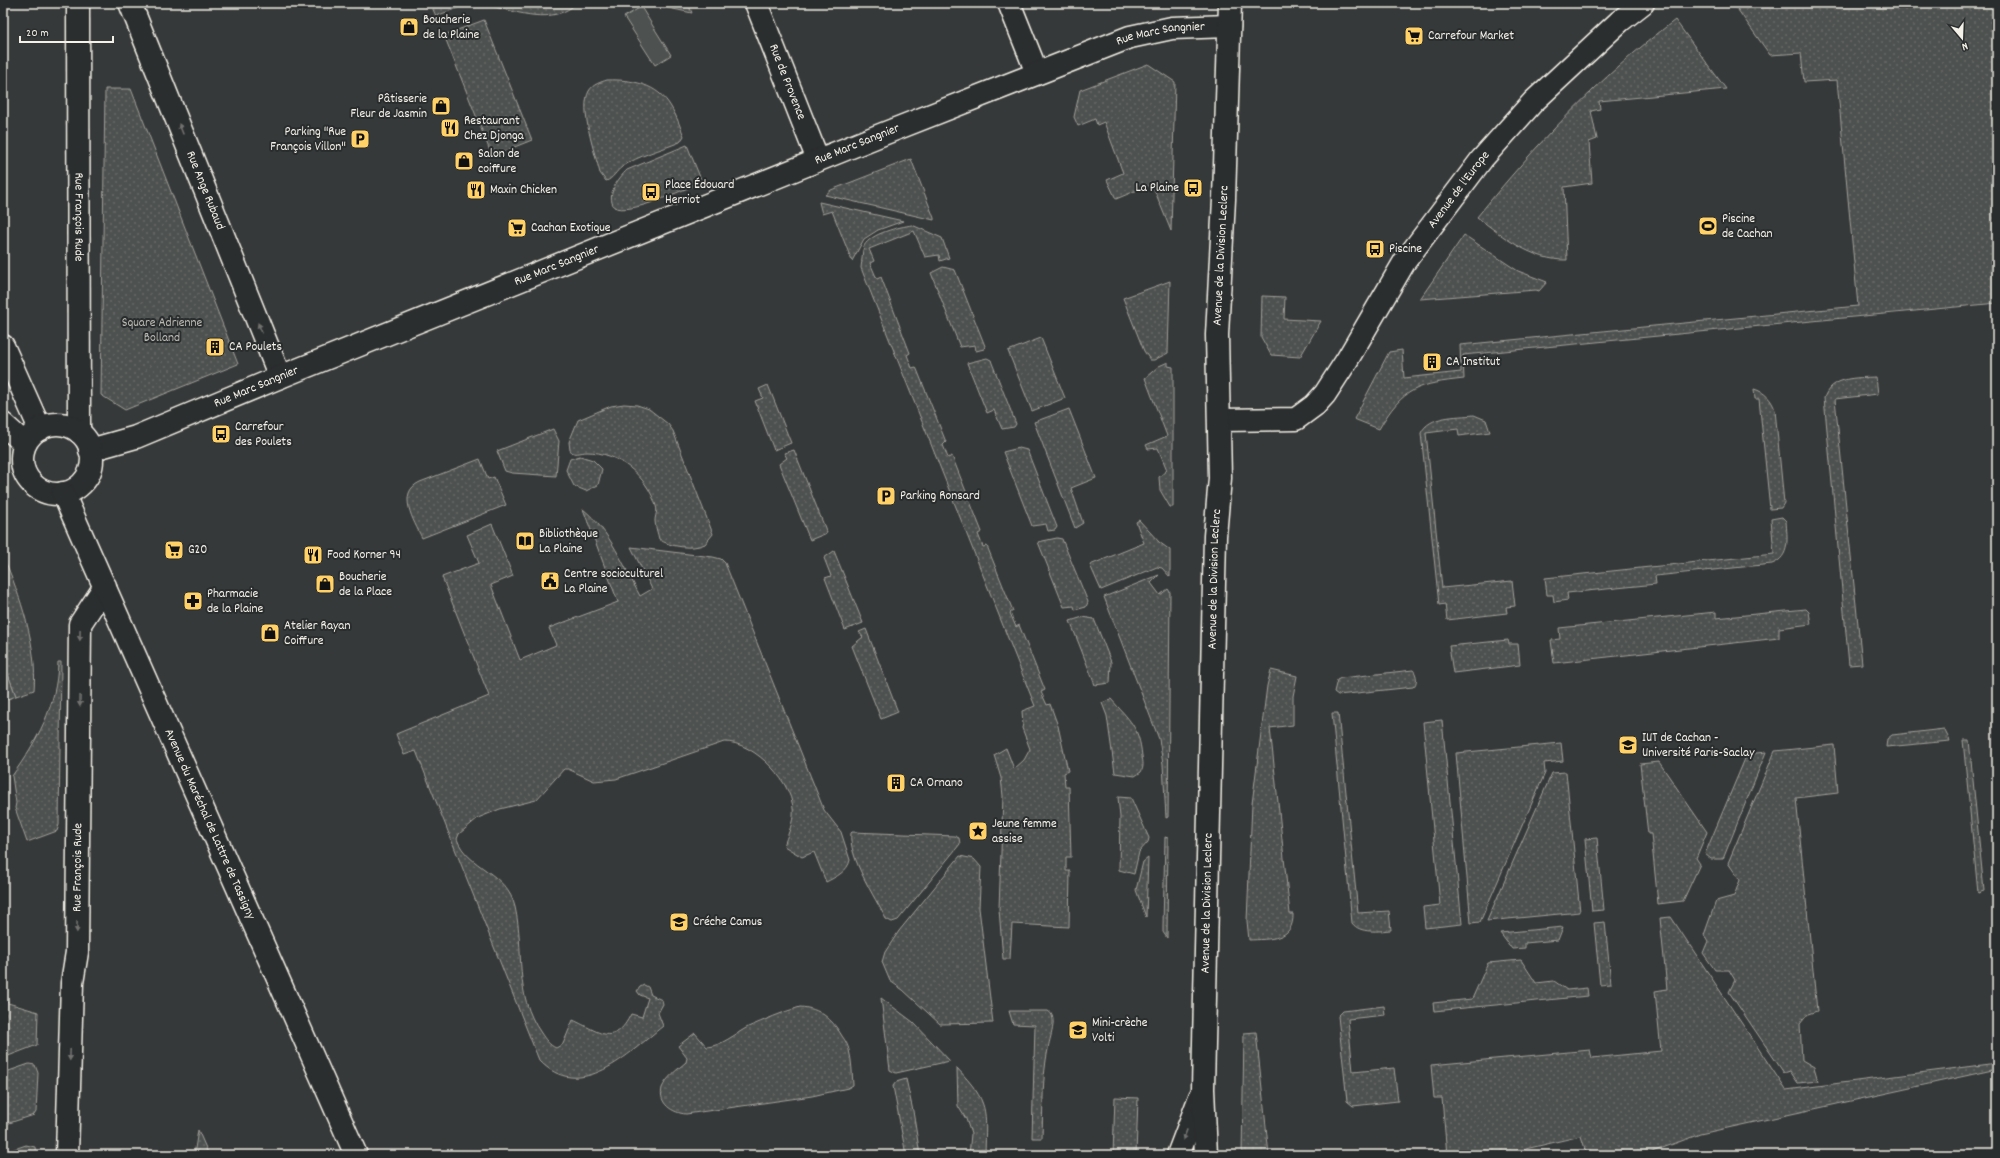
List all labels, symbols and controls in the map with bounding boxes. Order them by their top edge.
place label: Boucherie de la Plaine [423,11,479,45]
shop icon: Boucherie de la Plaine [398,16,420,38]
street label: Rue Marc Sangnier [1113,17,1205,51]
scale bar [20,18,113,44]
north arrow [1942,18,1982,58]
text: 20 m [26,25,49,42]
supermarket icon: Carrefour Market [1403,25,1425,47]
place label: Carrefour Market [1428,27,1514,46]
text: N [1959,37,1970,54]
street label: Rue de Provence [764,41,811,123]
place label: Pâtisserie Fleur de Jasmin [351,90,427,124]
shop icon: Pâtisserie Fleur de Jasmin [430,95,452,117]
place label: Restaurant Chez Djonga [464,112,525,146]
restaurant icon: Restaurant Chez Djonga [439,117,461,139]
street label: Rue Marc Sangnier [812,119,903,170]
one-way arrow [177,123,183,135]
place label: Parking "Rue François Villon" [270,123,346,157]
parking icon: Parking "Rue François Villon" [349,128,371,150]
place label: Salon de coiffure [478,145,520,179]
street label: Avenue de l'Europe [1423,147,1495,233]
street label: Rue Ange Rubaud [181,148,230,233]
shop icon: Salon de coiffure [453,150,475,172]
street label: Rue François Rude [69,172,88,262]
place label: Place Édouard Herriot [665,176,734,210]
bus stop icon: La Plaine [1182,177,1204,199]
restaurant icon: Maxin Chicken [465,179,487,201]
place label: La Plaine [1135,179,1179,198]
place label: Maxin Chicken [490,181,557,200]
bus stop icon: Place Édouard Herriot [640,181,662,203]
street label: Avenue de la Division Leclerc [1208,185,1234,326]
place label: Piscine de Cachan [1722,210,1773,244]
sports icon: Piscine de Cachan [1697,215,1719,237]
supermarket icon: Cachan Exotique [506,217,528,239]
place label: Cachan Exotique [531,219,611,238]
bus stop icon: Piscine [1364,238,1386,260]
street label: Rue Marc Sangnier [511,240,602,291]
place label: Piscine [1389,240,1422,259]
park label: Square Adrienne Bolland [122,314,203,348]
one-way arrow [257,322,263,333]
building icon: CA Poulets [204,336,226,358]
place label: CA Poulets [229,338,282,357]
building icon: CA Institut [1421,351,1443,373]
place label: CA Institut [1446,353,1501,372]
street label: Rue Marc Sangnier [211,361,302,413]
place label: Carrefour des Poulets [235,418,292,452]
bus stop icon: Carrefour des Poulets [210,423,232,445]
parking icon: Parking Ronsard [875,485,897,507]
place label: Parking Ronsard [900,487,980,506]
street label: Avenue de la Division Leclerc [1203,508,1227,650]
place label: Bibliothèque La Plaine [539,525,598,559]
library icon: Bibliothèque La Plaine [514,530,536,552]
supermarket icon: G20 [163,539,185,561]
place label: G20 [188,541,207,560]
restaurant icon: Food Korner 94 [302,544,324,566]
place label: Food Korner 94 [327,546,401,565]
place label: Centre socioculturel La Plaine [564,565,663,599]
place label: Boucherie de la Place [339,568,392,602]
public building icon: Centre socioculturel La Plaine [539,570,561,592]
shop icon: Boucherie de la Place [314,573,336,595]
place label: Pharmacie de la Plaine [207,585,263,619]
pharmacy icon: Pharmacie de la Plaine [182,590,204,612]
place label: Atelier Rayan Coiffure [284,617,350,651]
shop icon: Atelier Rayan Coiffure [259,622,281,644]
one-way arrow [77,629,83,642]
one-way arrow [76,695,83,707]
street label: Avenue du Maréchal de Lattre de Tassigny [159,726,260,923]
place label: IUT de Cachan - Université Paris-Saclay [1642,729,1755,763]
school or university icon: IUT de Cachan - Université Paris-Saclay [1617,734,1639,756]
building icon: CA Ornano [885,772,907,794]
place label: CA Ornano [910,774,963,793]
place label: Jeune femme assise [992,815,1057,849]
place icon: Jeune femme assise [967,820,989,842]
street label: Rue François Rude [68,823,88,912]
street label: Avenue de la Division Leclerc [1196,833,1218,974]
school or university icon: Créche Camus [668,911,690,933]
place label: Créche Camus [693,913,762,932]
one-way arrow [74,921,80,934]
place label: Mini-crèche Volti [1092,1014,1148,1048]
school or university icon: Mini-crèche Volti [1067,1019,1089,1041]
one-way arrow [67,1049,73,1062]
one-way arrow [1182,1129,1188,1141]

